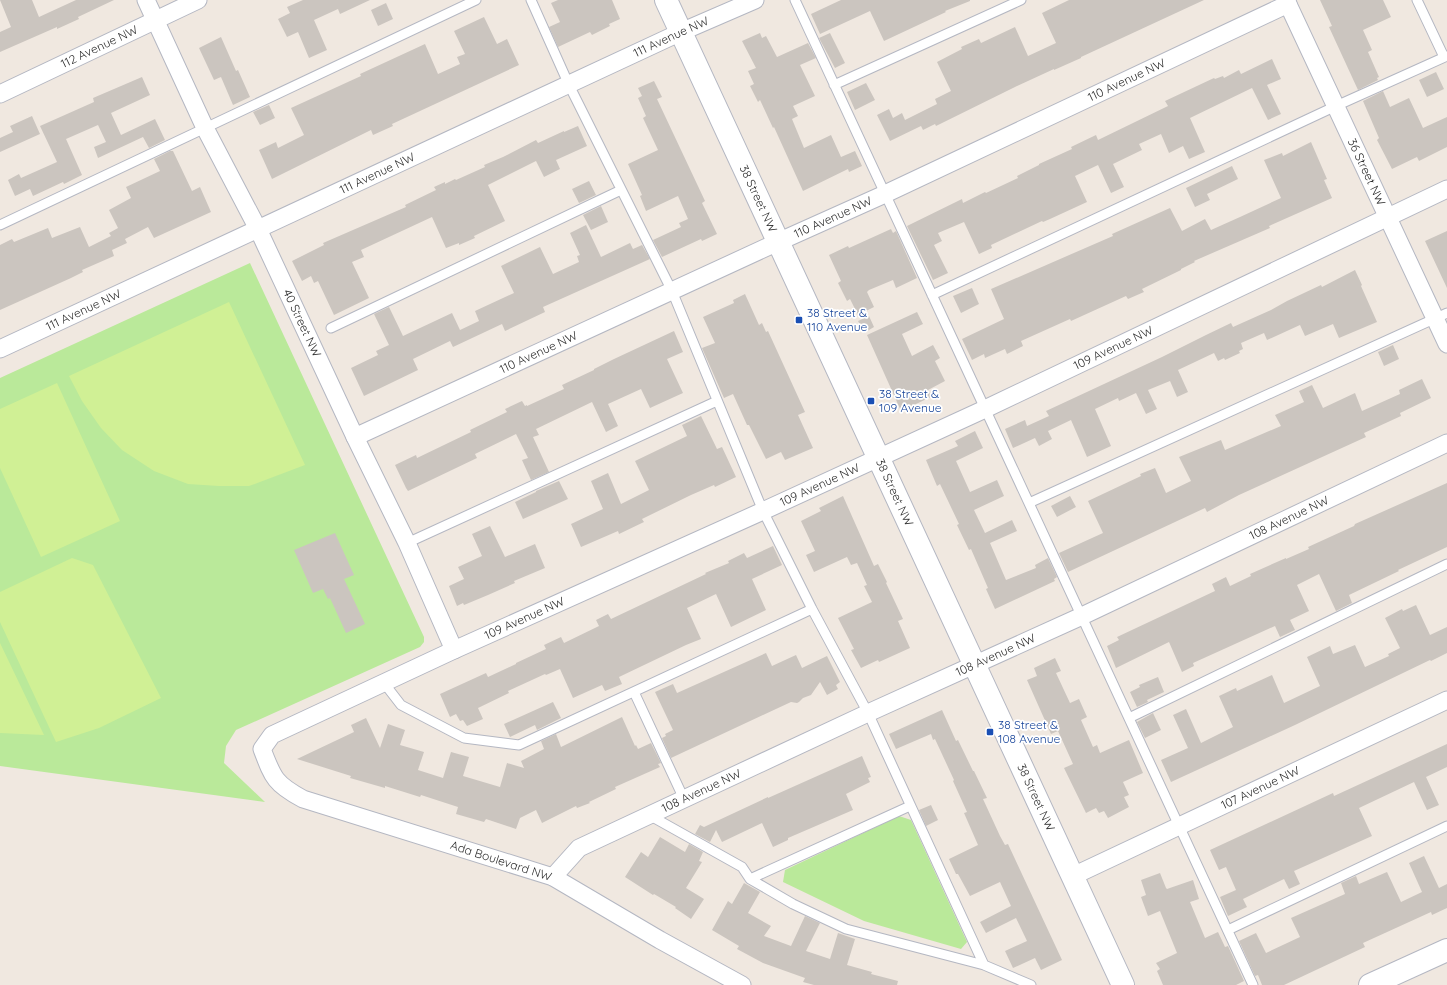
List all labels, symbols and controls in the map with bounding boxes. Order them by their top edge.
street label: 111 Avenue NW [631,13,711,60]
street label: 112 Avenue NW [58,22,140,71]
street label: 110 Avenue NW [1085,55,1168,104]
street label: 36 Street NW [1345,136,1389,208]
street label: 111 Avenue NW [337,149,417,197]
street label: 38 Street NW [737,162,781,235]
street label: 110 Avenue NW [791,193,875,241]
street label: 111 Avenue NW [43,286,124,334]
street label: 40 Street NW [280,287,325,360]
place label: 38 Street & 110 Avenue [807,305,868,334]
marker: 38 Street & 110 Avenue [794,315,804,325]
street label: 109 Avenue NW [1071,322,1156,373]
street label: 110 Avenue NW [497,327,580,376]
place label: 38 Street & 109 Avenue [879,386,942,415]
marker: 38 Street & 109 Avenue [866,396,876,406]
street label: 38 Street NW [873,456,917,529]
street label: 109 Avenue NW [777,459,862,509]
street label: 108 Avenue NW [1247,492,1331,543]
street label: 109 Avenue NW [482,593,567,642]
street label: 108 Avenue NW [953,630,1038,679]
place label: 38 Street & 108 Avenue [998,717,1061,746]
marker: 38 Street & 108 Avenue [985,727,995,737]
street label: 38 Street NW [1014,761,1059,834]
street label: 107 Avenue NW [1218,762,1302,812]
street label: 108 Avenue NW [659,765,744,815]
street label: Ada Boulevard NW [449,837,554,884]

